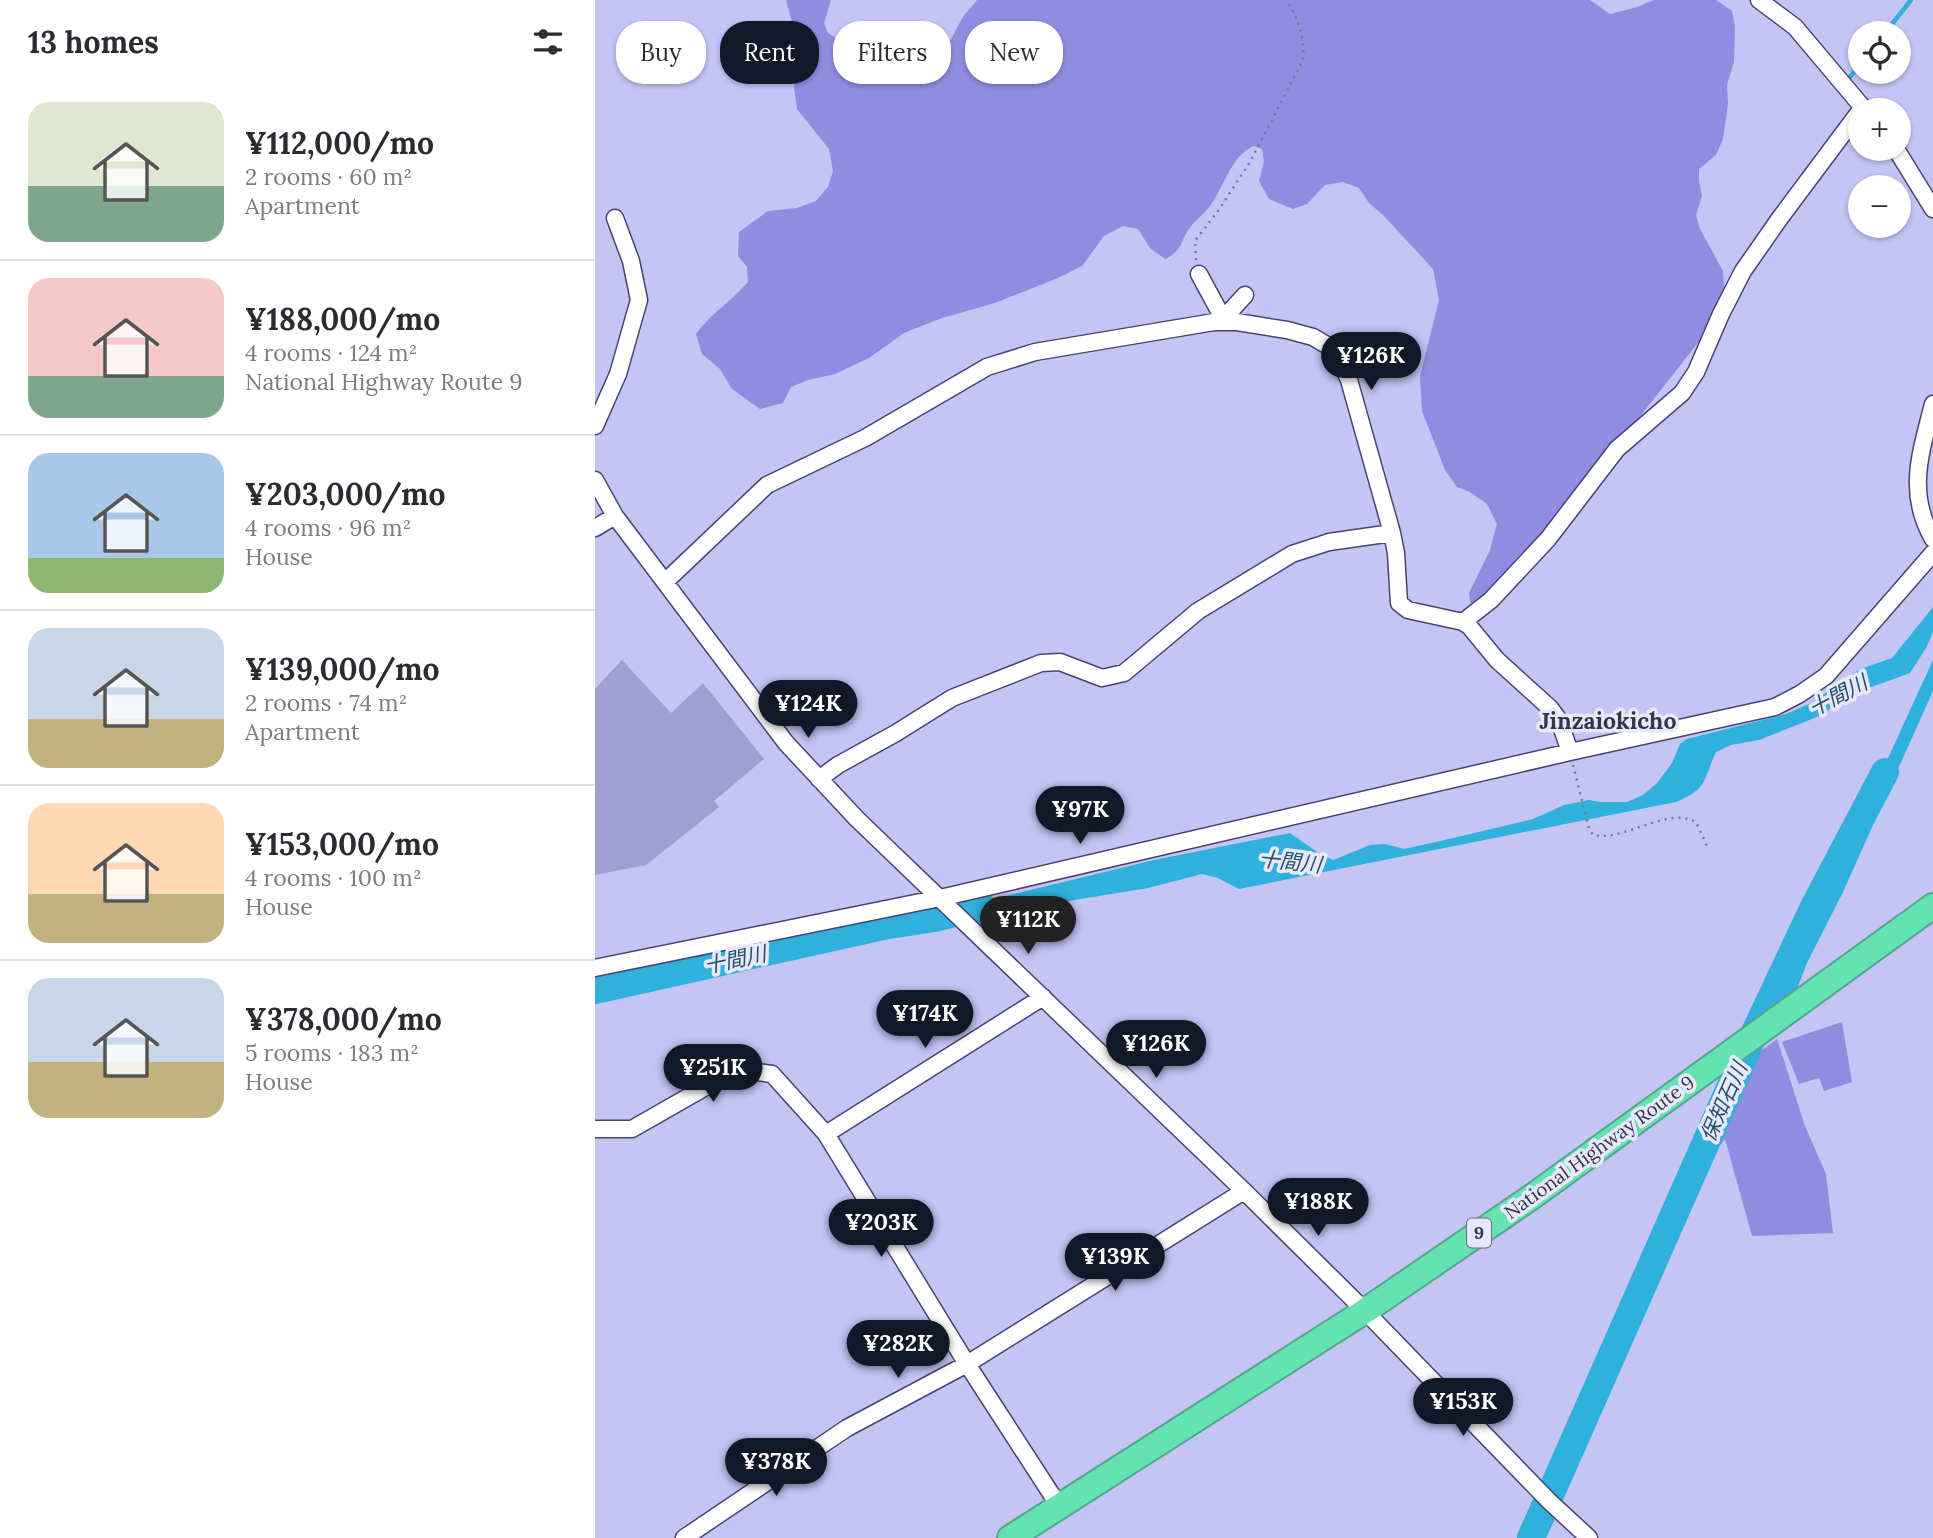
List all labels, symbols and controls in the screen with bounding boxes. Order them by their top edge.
chip: Buy [616,21,706,84]
chip: Rent [720,21,819,84]
chip: Filters [833,21,951,84]
chip: New [965,21,1063,84]
map controls [1848,21,1911,238]
button: locate [1848,21,1911,84]
text: 13 homes [28,23,159,61]
icon: filters [529,23,567,61]
button: + [1848,98,1911,161]
text: ¥112,000/mo [245,124,434,162]
icon: home [84,130,168,214]
text: 2 rooms · 60 m² [245,162,412,191]
button: − [1848,175,1911,238]
text: Apartment [245,191,360,220]
text: ¥188,000/mo [245,300,440,338]
icon: home [84,306,168,390]
pin: ¥126K [1322,332,1420,392]
text: 4 rooms · 124 m² [245,338,417,367]
text: ¥126K [1337,340,1405,369]
text: National Highway Route 9 [245,367,522,396]
text: ¥203,000/mo [245,475,446,513]
icon: home [84,481,168,565]
text: 4 rooms · 96 m² [245,513,411,542]
text: House [245,542,313,571]
text: ¥139,000/mo [245,650,439,688]
icon: home [84,656,168,740]
water label: 十間川 [1804,668,1874,722]
pin: ¥124K [759,680,857,740]
text: 2 rooms · 74 m² [245,688,407,717]
text: ¥124K [774,688,842,717]
district label: Jinzaiokicho [1540,706,1676,735]
text: Apartment [245,717,360,746]
pin: ¥97K [1039,786,1121,846]
text: ¥97K [1051,794,1109,823]
text: ¥153,000/mo [245,825,439,863]
icon: home [84,831,168,915]
water label: 十間川 [1257,845,1325,878]
text: 4 rooms · 100 m² [245,863,422,892]
text: House [245,892,313,921]
pin: ¥112K [979,897,1077,956]
text: ¥112K [996,904,1060,933]
water label: 十間川 [701,939,770,979]
pin: ¥174K [876,990,974,1050]
text: ¥174K [892,998,958,1027]
text: ¥378,000/mo [245,1000,442,1038]
icon: home [84,1006,168,1090]
pin: ¥126K [1107,1020,1205,1080]
text: ¥126K [1122,1028,1190,1057]
text: 5 rooms · 183 m² [245,1038,419,1067]
pin: ¥251K [664,1044,762,1104]
text: ¥251K [680,1052,747,1081]
water label: 保知石川 [1694,1056,1754,1146]
text: House [245,1067,313,1096]
street label: National Highway Route 9 [1499,1070,1699,1224]
pin: ¥188K [1269,1178,1367,1238]
text: ¥188K [1284,1186,1352,1215]
pin: ¥203K [832,1200,930,1259]
text: ¥203K [845,1207,917,1236]
road number: 9 [1467,1218,1491,1248]
pin: ¥139K [1066,1234,1164,1293]
text: ¥139K [1081,1241,1149,1270]
pin: ¥282K [849,1320,947,1380]
text: ¥282K [863,1328,933,1357]
pin: ¥153K [1414,1378,1512,1438]
text: ¥153K [1429,1386,1497,1415]
pin: ¥378K [727,1438,825,1498]
text: ¥378K [741,1446,811,1475]

